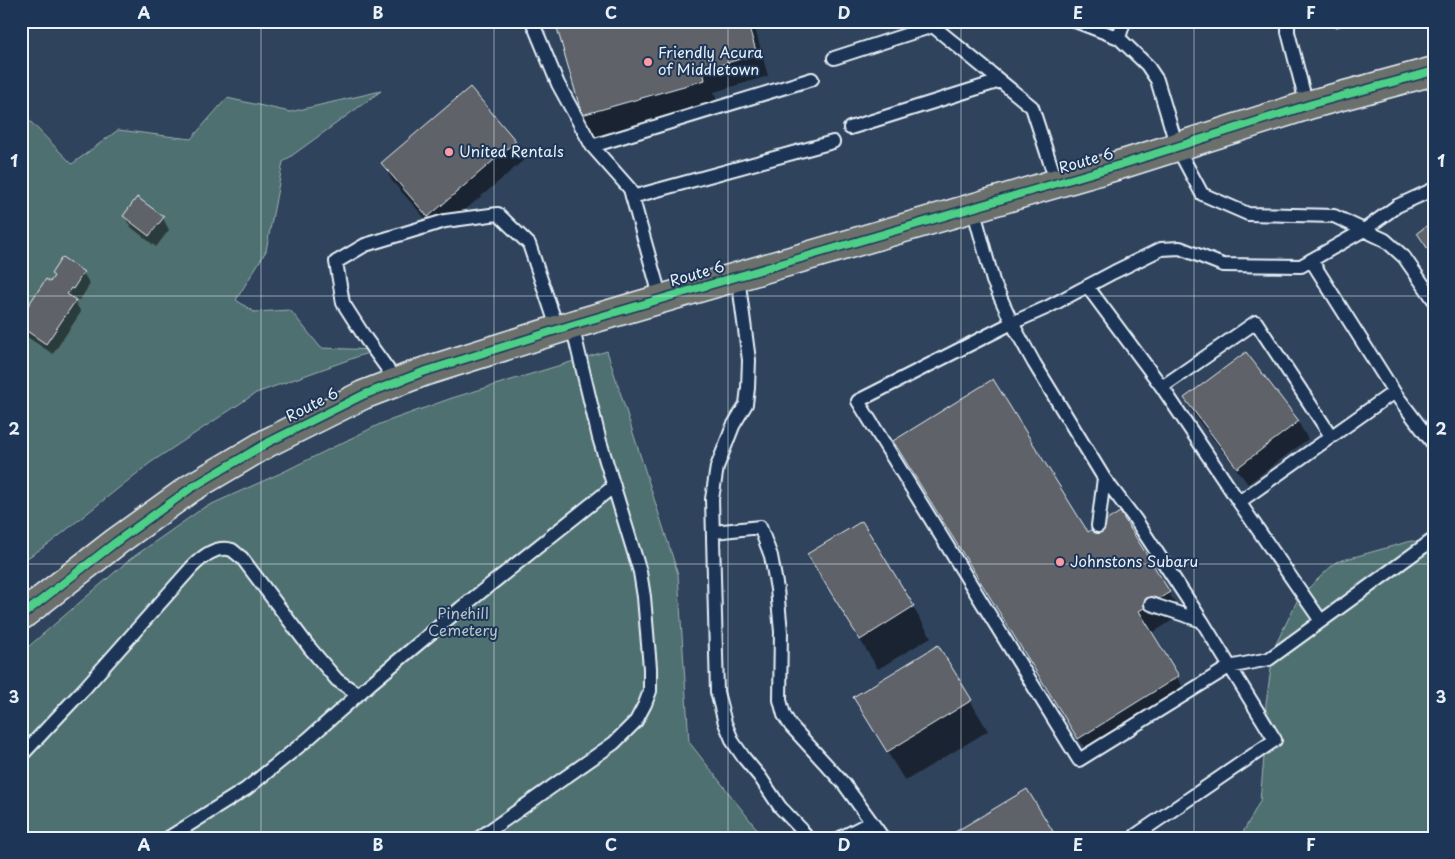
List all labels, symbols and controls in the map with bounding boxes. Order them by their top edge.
text: A [138,0,151,24]
text: B [373,0,384,24]
text: C [605,0,617,24]
text: D [838,0,850,24]
text: E [1073,0,1083,24]
text: F [1306,0,1316,24]
place label: Friendly Acura of Middletown [658,40,764,80]
marker: Friendly Acura of Middletown [642,56,654,68]
place label: United Rentals [459,139,564,162]
street label: Route 6 [1055,141,1116,178]
marker: United Rentals [443,146,455,158]
text: 1 [10,148,18,172]
text: 1 [1437,148,1445,172]
street label: Route 6 [666,254,727,291]
street label: Route 6 [281,381,342,427]
text: 2 [8,416,20,440]
text: 2 [1435,416,1447,440]
place label: Johnstons Subaru [1070,549,1198,572]
marker: Johnstons Subaru [1054,556,1066,568]
park label: Pinehill Cemetery [428,601,498,641]
text: 3 [9,684,19,708]
text: 3 [1436,684,1446,708]
text: A [138,832,151,856]
text: B [373,832,384,856]
text: C [605,832,617,856]
text: D [838,832,850,856]
text: E [1073,832,1083,856]
text: F [1306,832,1316,856]

